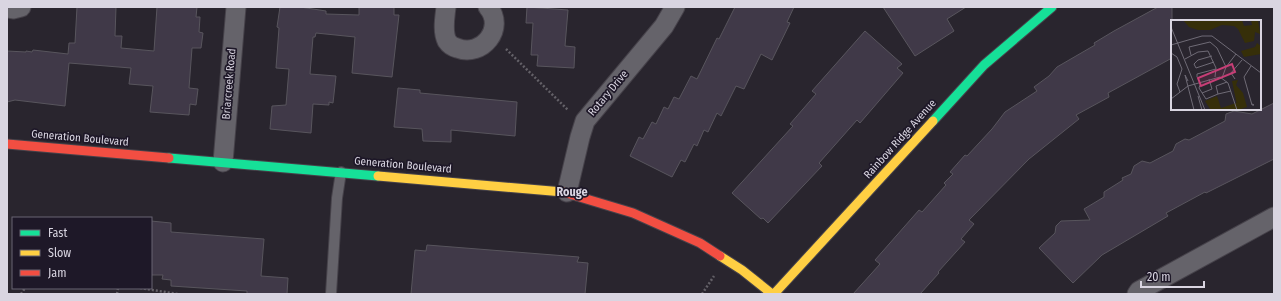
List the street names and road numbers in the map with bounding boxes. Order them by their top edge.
street label: Briarcreek Road [219,48,239,120]
street label: Rotary Drive [585,68,631,118]
street label: Rainbow Ridge Avenue [861,97,939,181]
street label: Generation Boulevard [31,127,129,149]
street label: Generation Boulevard [354,154,452,176]

